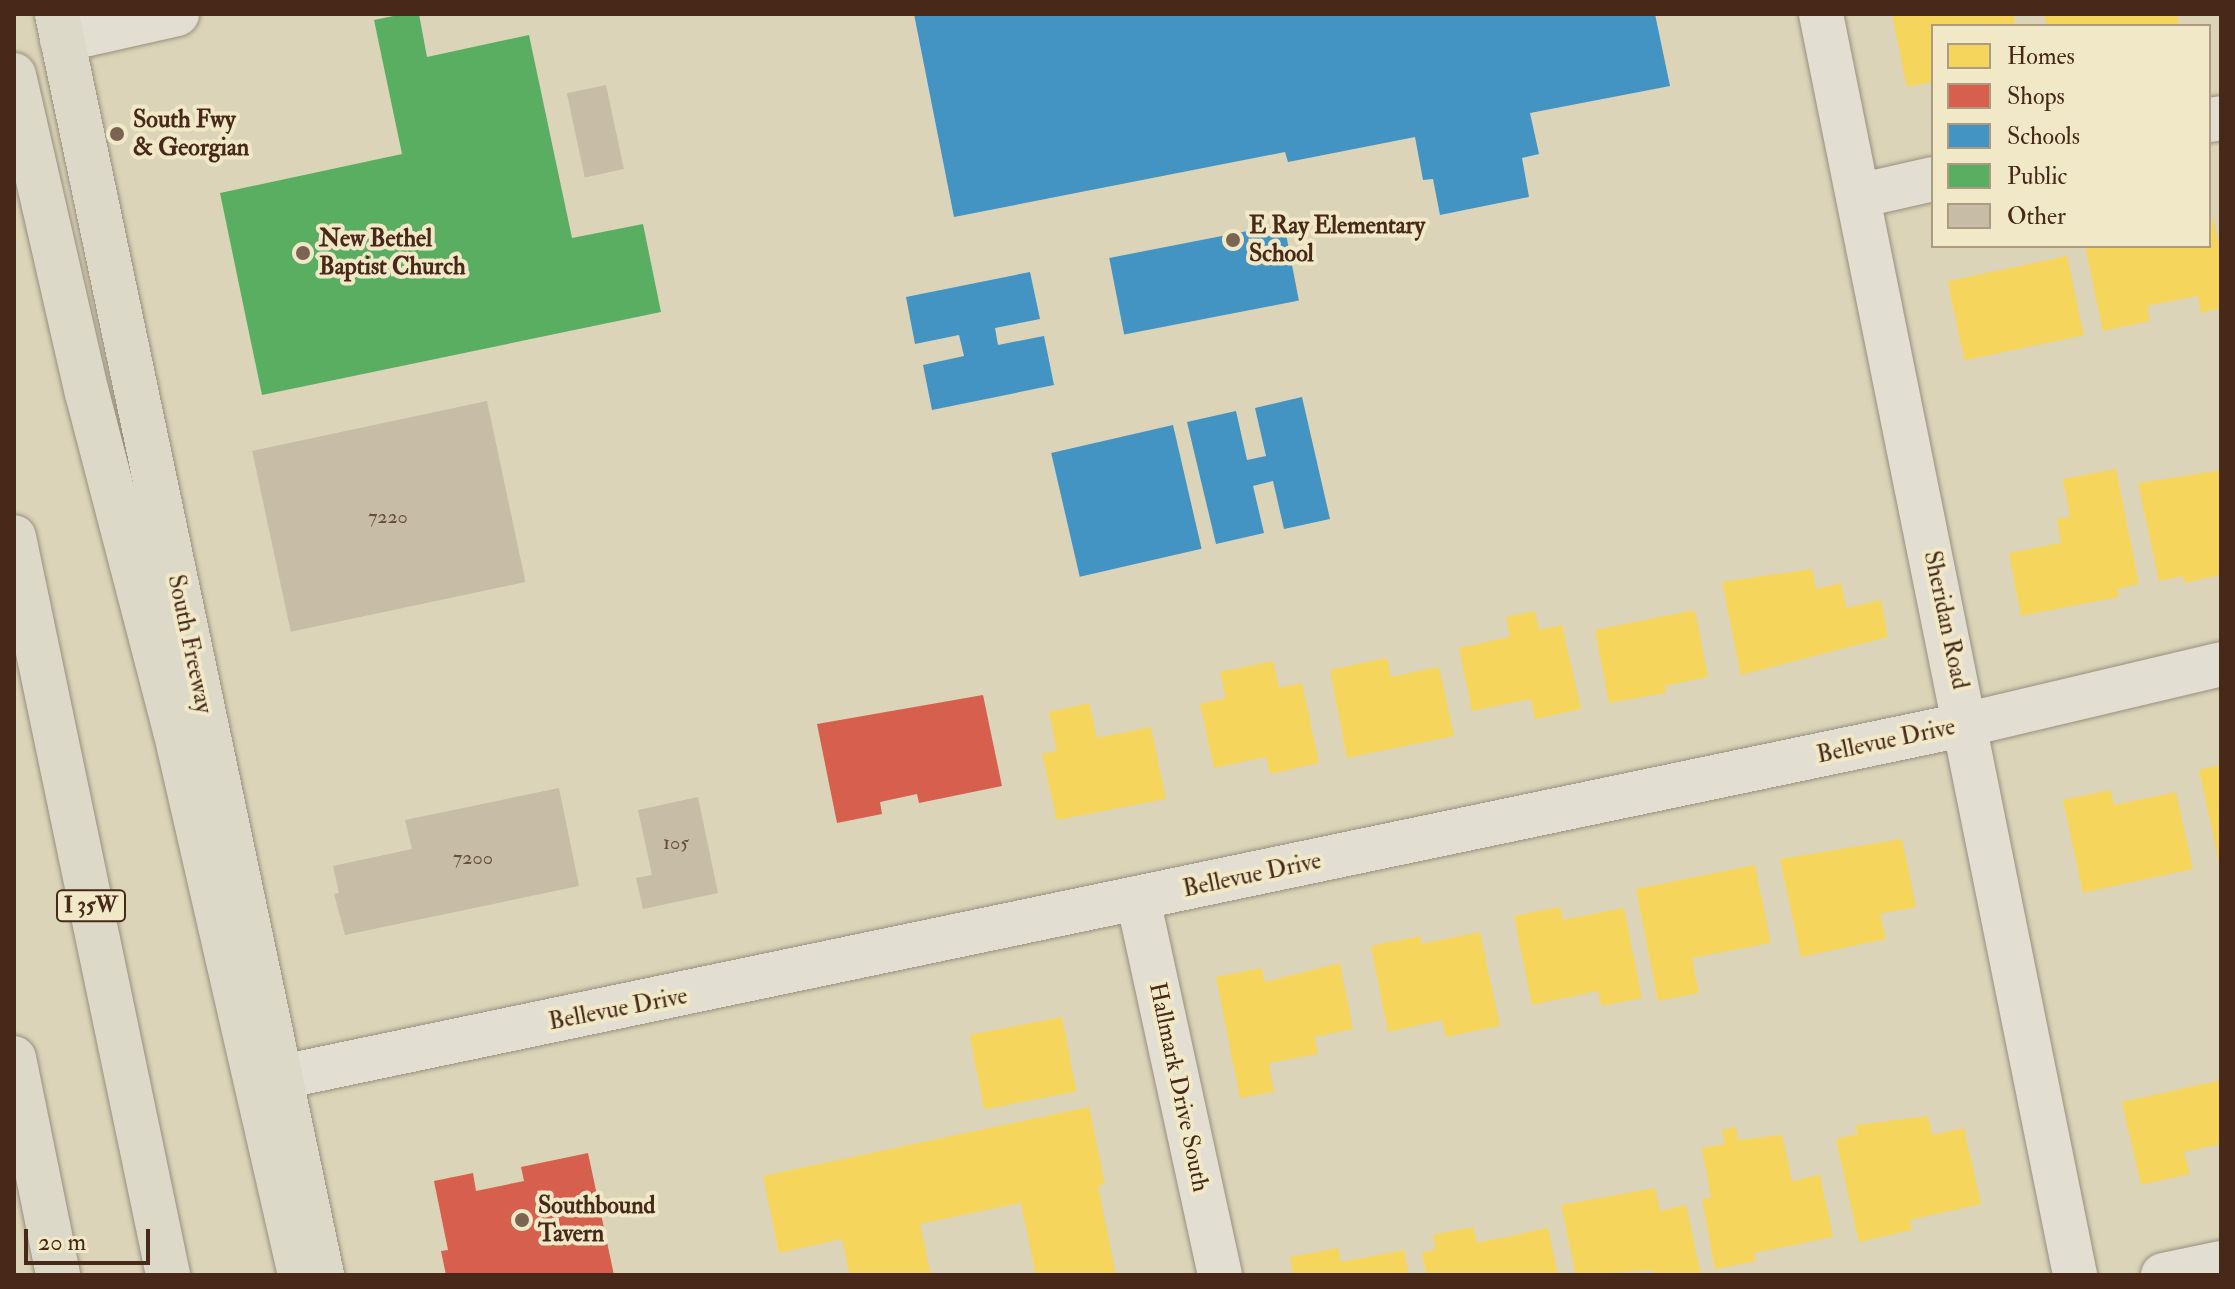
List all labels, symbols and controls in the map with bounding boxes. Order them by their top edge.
legend [1931,24,2211,248]
text: Homes [2007,41,2075,72]
text: Shops [2007,81,2065,112]
place label: South Fwy & Georgian [133,106,249,162]
text: Schools [2007,121,2080,152]
marker: South Fwy & Georgian [108,125,126,143]
text: Public [2007,161,2067,192]
text: Other [2007,201,2066,232]
place label: E Ray Elementary School [1249,212,1425,268]
place label: New Bethel Baptist Church [319,225,465,281]
marker: E Ray Elementary School [1224,231,1242,249]
marker: New Bethel Baptist Church [294,244,312,262]
house number: 7220 [368,504,408,528]
street label: Sheridan Road [1917,548,1975,692]
street label: South Freeway [161,572,219,716]
street label: Bellevue Drive [1814,712,1958,770]
house number: 105 [663,830,689,854]
house number: 7200 [453,845,493,869]
street label: Bellevue Drive [1180,846,1324,904]
road number: I 35W [55,888,127,924]
street label: Hallmark Drive South [1143,980,1215,1194]
street label: Bellevue Drive [546,981,690,1037]
place label: Southbound Tavern [538,1192,655,1248]
marker: Southbound Tavern [513,1211,531,1229]
scale bar [28,1213,154,1263]
text: 20 m [38,1227,86,1258]

